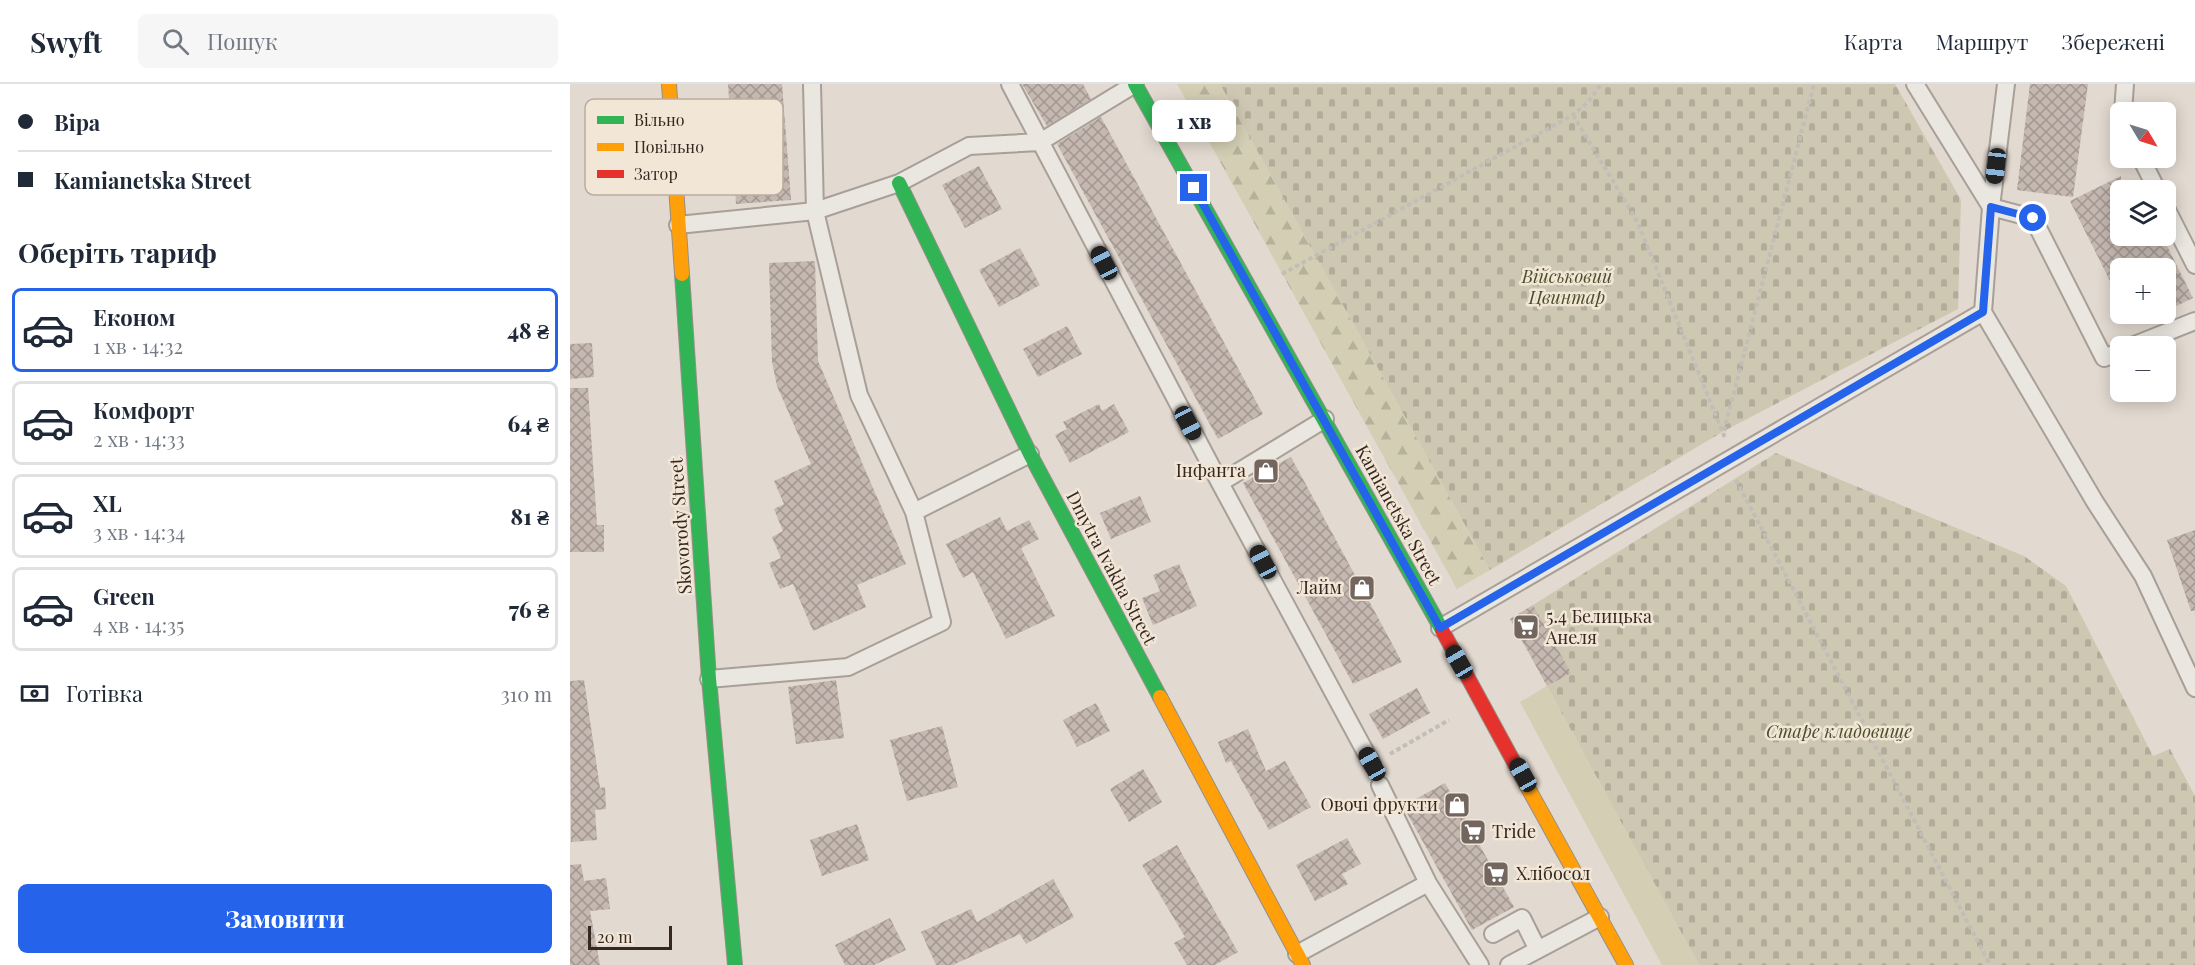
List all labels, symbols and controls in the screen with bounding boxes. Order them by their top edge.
search box [138,14,558,68]
text: Swyft [30,23,102,60]
icon: search [159,25,192,58]
text: Пошук [207,26,278,56]
text: Карта [1844,27,1903,55]
text: Маршрут [1936,27,2028,55]
text: Збережені [2061,27,2165,55]
legend [585,99,783,195]
callout: 1 хв [1152,101,1236,143]
north arrow [2110,102,2176,168]
map controls [2110,102,2176,402]
text: Віра [54,107,100,137]
text: 1 хв [1177,107,1211,134]
text: Вільно [634,109,685,130]
text: Повільно [634,136,704,157]
car [1985,147,2007,185]
text: Затор [634,163,678,184]
text: Kamianetska Street [54,165,252,195]
route end [1180,174,1207,201]
button: layers [2110,180,2176,246]
route start [2019,204,2046,231]
text: Оберіть тариф [18,234,217,270]
car [1088,243,1120,283]
button: + [2110,258,2176,324]
park label: Військовий Цвинтар [1521,264,1613,309]
text: Економ [93,302,175,332]
icon: car [21,303,75,357]
text: 48 ₴ [507,315,549,345]
text: 1 хв · 14:32 [93,332,183,359]
button: − [2110,336,2176,402]
text: Комфорт [93,395,194,425]
icon: car [21,396,75,450]
car [1172,403,1204,443]
text: 64 ₴ [508,408,549,438]
text: 2 хв · 14:33 [93,425,185,452]
street label: Kamianetska Street [1350,440,1448,589]
street label: Skovorody Street [663,456,697,595]
shop icon: Інфанта [1251,456,1281,486]
place label: Інфанта [1176,458,1246,482]
street label: Dmytra Ivakha Street [1061,487,1163,649]
text: XL [93,488,122,518]
icon: car [21,489,75,543]
text: 81 ₴ [511,501,549,531]
text: 3 хв · 14:34 [93,518,185,545]
car [1247,542,1279,582]
shop icon: Лайм [1347,573,1377,603]
place label: Лайм [1296,575,1342,599]
text: Green [93,581,155,611]
icon: car [21,582,75,636]
text: 76 ₴ [509,594,549,624]
place label: 5.4 Белицька Анеля [1545,604,1652,649]
text: 4 хв · 14:35 [93,611,184,638]
supermarket icon: 5.4 Белицька Анеля [1511,612,1541,642]
car [1442,642,1476,682]
icon: cash [18,677,51,710]
text: Готівка [66,678,143,708]
text: 310 m [501,680,552,707]
park label: Старе кладовище [1766,719,1912,743]
car [1355,744,1389,784]
car [1506,755,1540,795]
shop icon: Овочі фрукти [1442,790,1472,820]
place label: Овочі фрукти [1321,792,1438,816]
supermarket icon: Tride [1458,817,1488,847]
place label: Tride [1492,819,1536,843]
supermarket icon: Хлібосол [1481,859,1511,889]
place label: Хлібосол [1516,861,1590,885]
button: Замовити [18,884,552,953]
scale bar [588,923,672,950]
text: 20 m [597,926,632,947]

